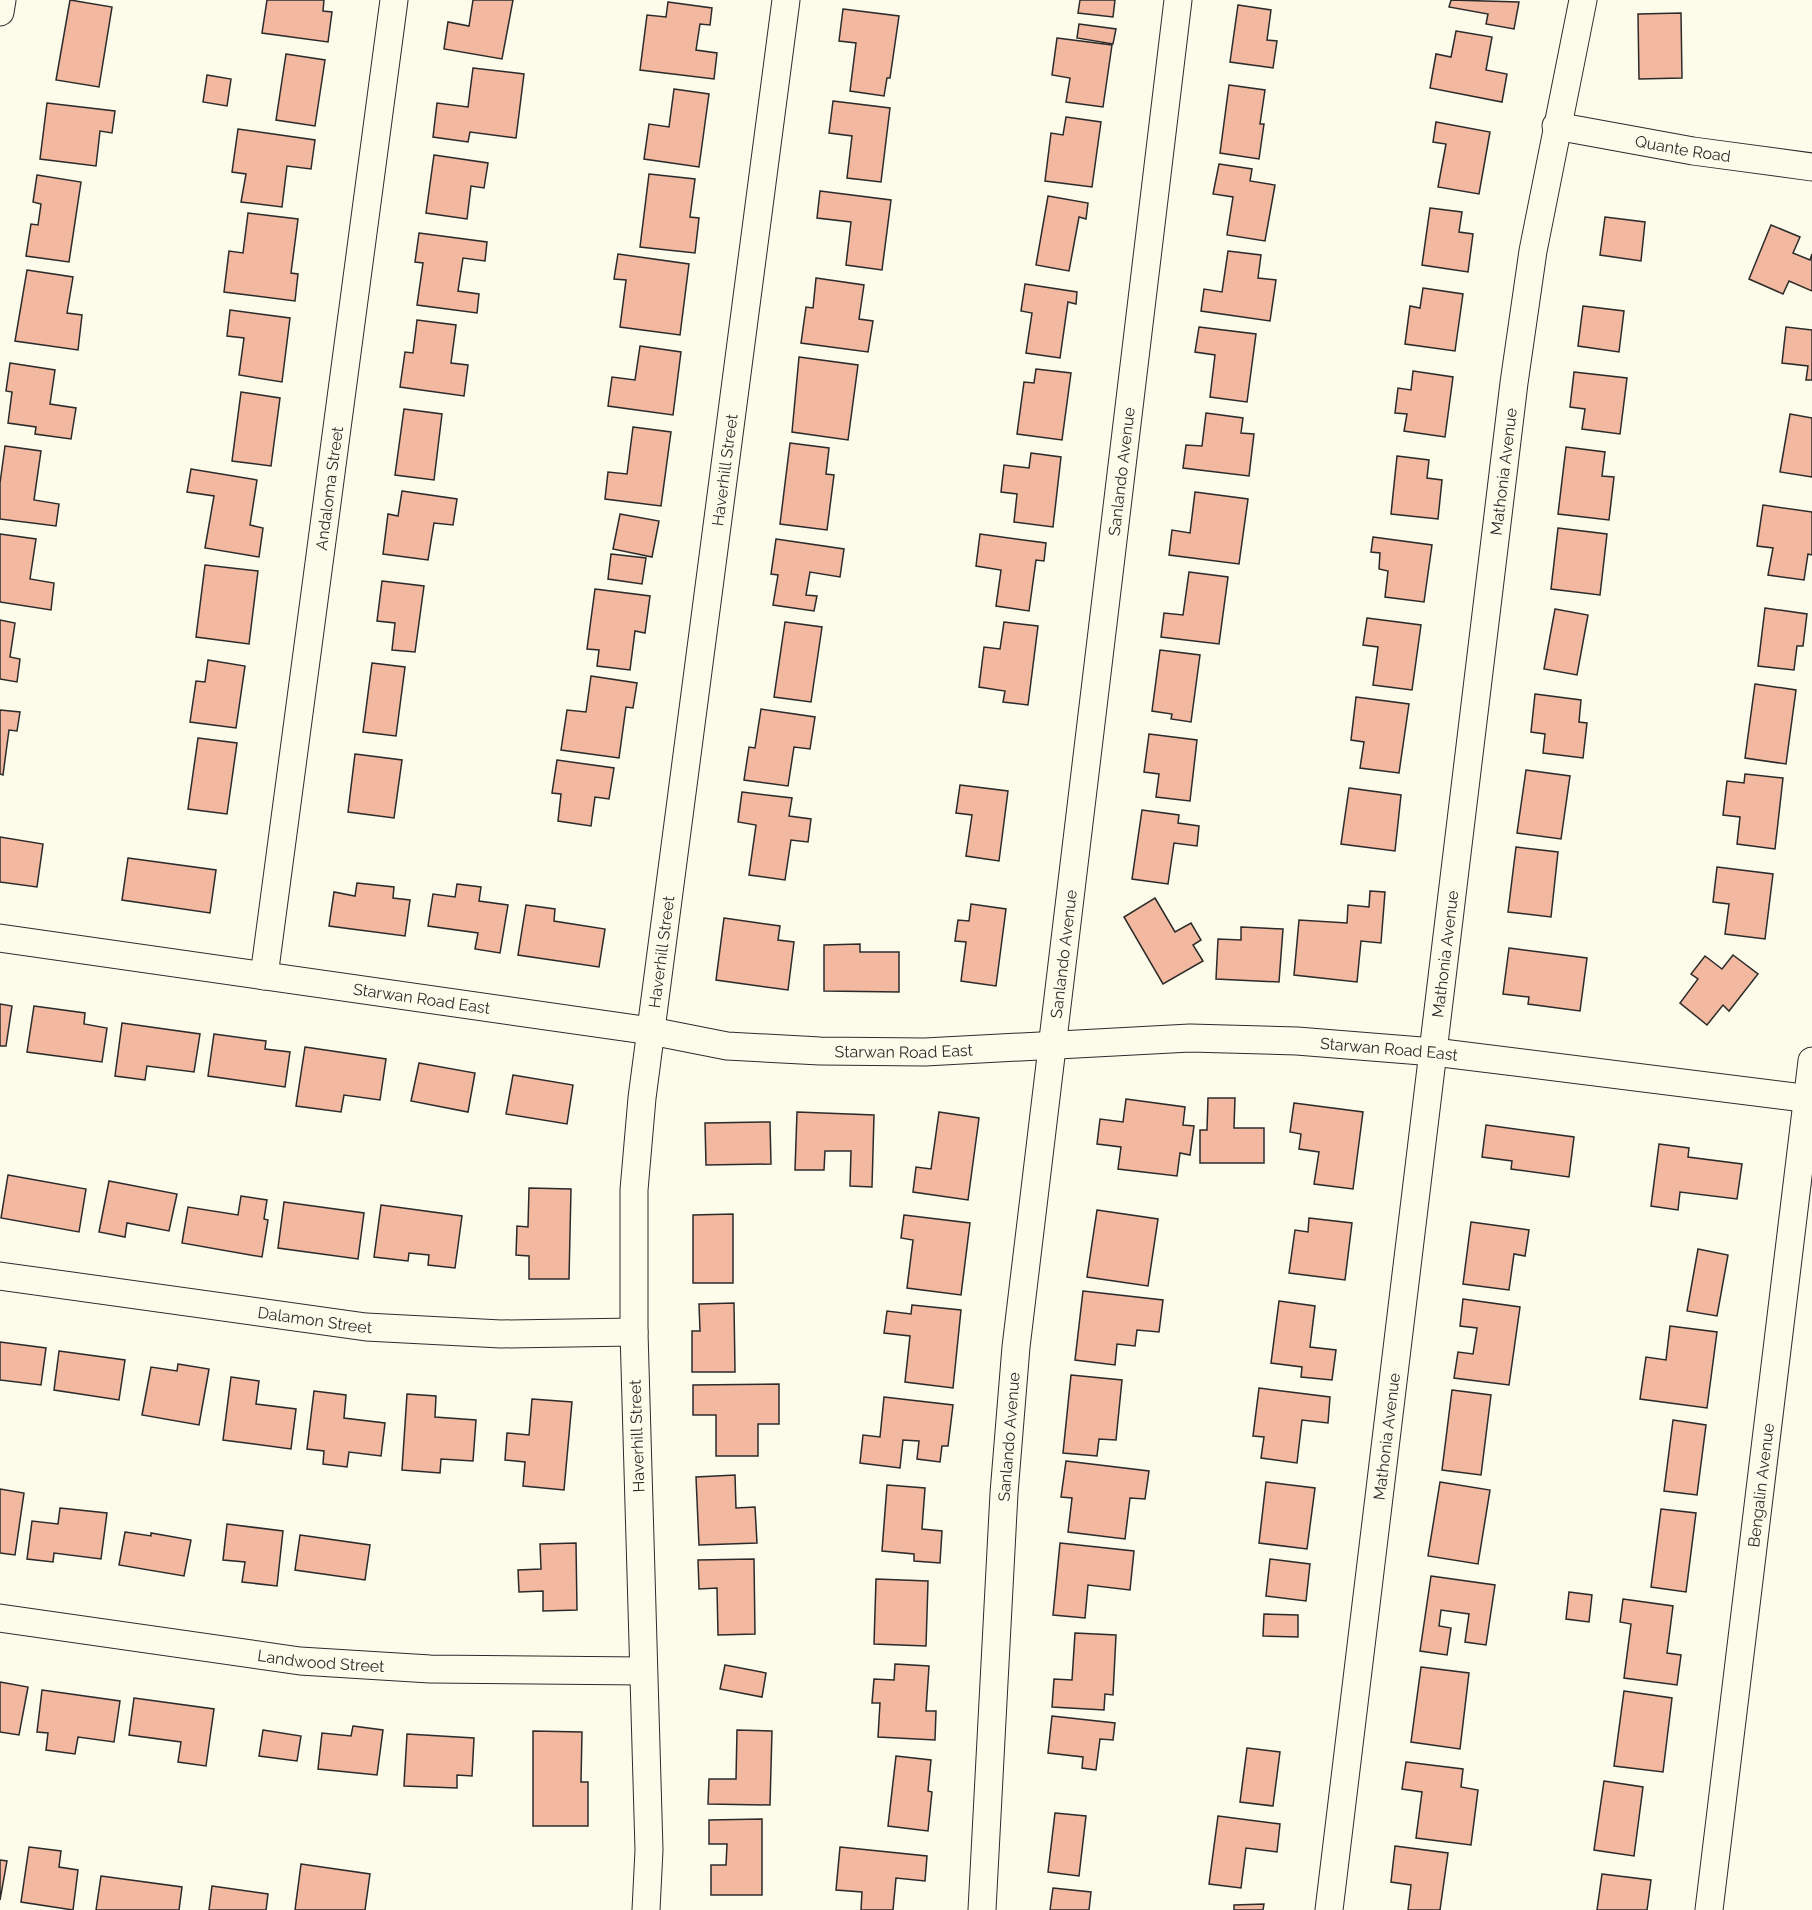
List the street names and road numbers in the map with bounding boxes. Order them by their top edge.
street label: Quante Road [1634,131,1732,165]
street label: Sanlando Avenue [1104,406,1138,537]
street label: Mathonia Avenue [1486,407,1520,536]
street label: Haverhill Street [708,412,741,527]
street label: Andaloma Street [311,425,347,551]
street label: Sanlando Avenue [1046,888,1080,1019]
street label: Mathonia Avenue [1428,889,1462,1019]
street label: Haverhill Street [644,894,678,1009]
street label: Starwan Road East [352,979,492,1018]
street label: Starwan Road East [1319,1033,1460,1064]
street label: Starwan Road East [835,1040,974,1062]
street label: Dalamon Street [257,1303,373,1337]
street label: Sanlando Avenue [994,1371,1023,1502]
street label: Mathonia Avenue [1369,1372,1404,1501]
street label: Haverhill Street [626,1379,648,1493]
street label: Bengalin Avenue [1744,1422,1778,1548]
street label: Landwood Street [256,1646,386,1676]

